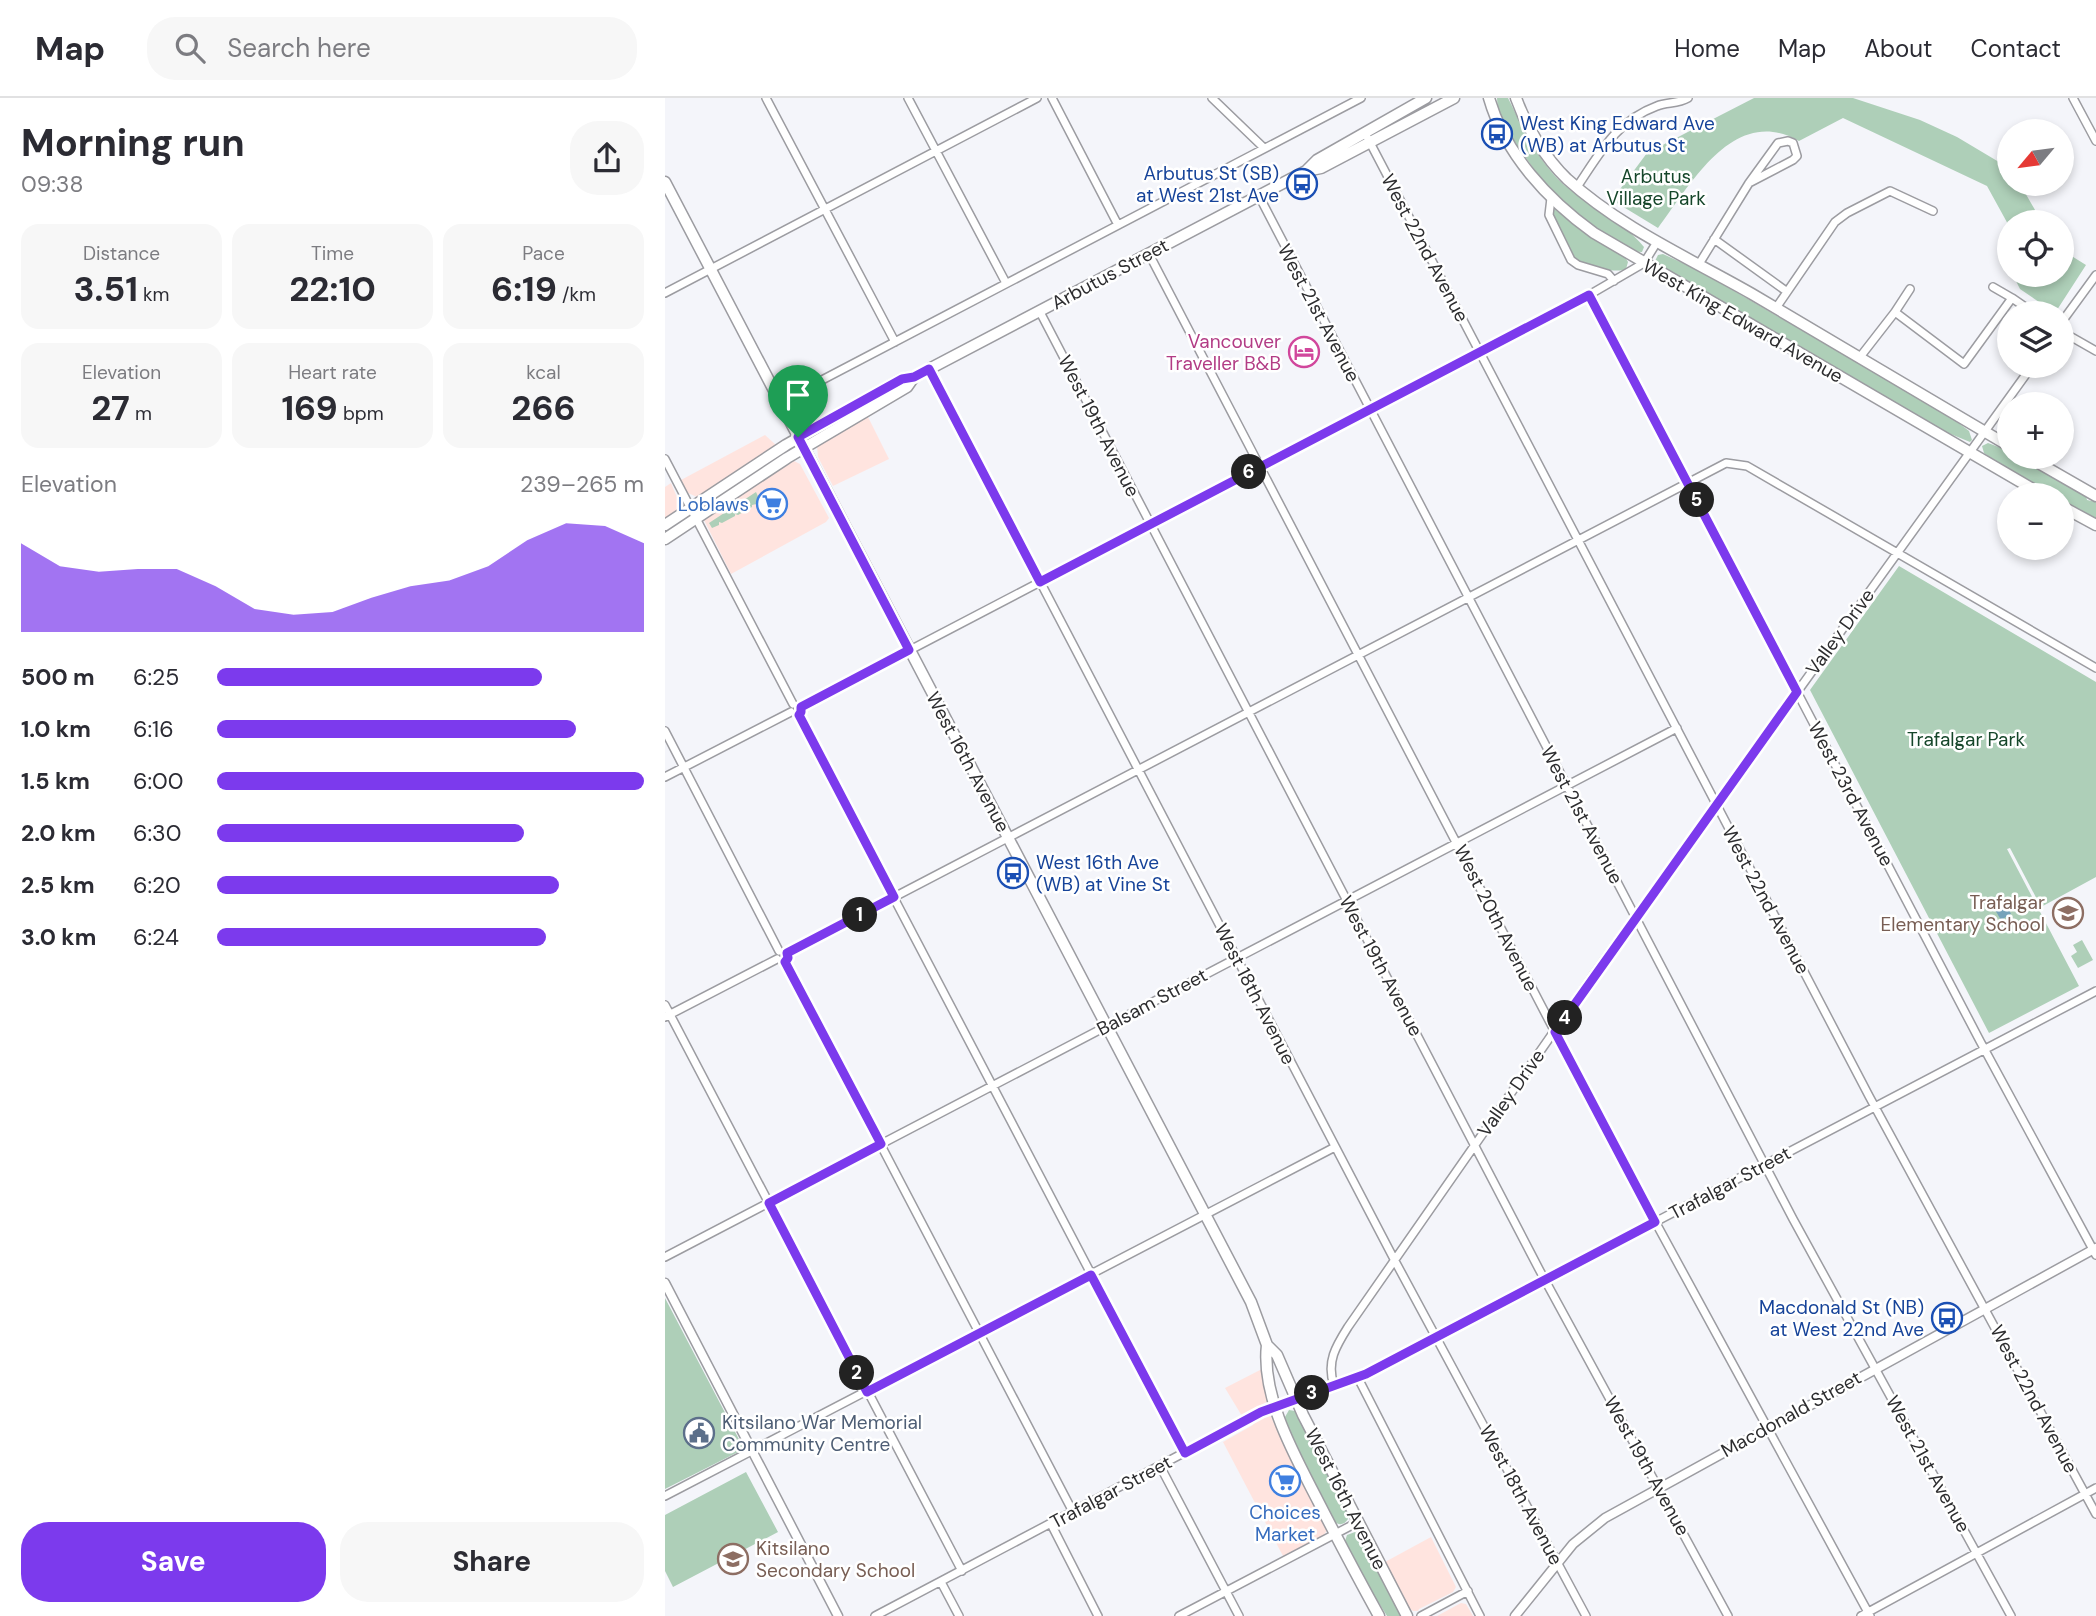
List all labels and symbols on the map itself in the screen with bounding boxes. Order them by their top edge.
place label: West King Edward Ave (WB) at Arbutus St [1520,111,1715,158]
bus stop icon: West King Edward Ave (WB) at Arbutus St [1480,117,1514,151]
north arrow [1997,119,2074,196]
place label: Arbutus St (SB) at West 21st Ave [1136,161,1279,208]
park label: Arbutus Village Park [1606,164,1706,211]
bus stop icon: Arbutus St (SB) at West 21st Ave [1285,167,1319,201]
street label: West 22nd Avenue [1375,170,1475,326]
street label: Arbutus Street [1047,233,1173,315]
street label: West 21st Avenue [1272,240,1366,386]
street label: West King Edward Avenue [1638,253,1848,389]
place label: Vancouver Traveller B&B [1166,329,1281,376]
hotel icon: Vancouver Traveller B&B [1287,335,1321,369]
street label: West 19th Avenue [1053,351,1145,501]
pin [768,365,828,437]
pin: 6 [1231,454,1267,490]
pin: 5 [1679,482,1715,518]
supermarket icon: Loblaws [755,487,789,521]
place label: Loblaws [678,492,749,517]
street label: Valley Drive [1800,584,1880,680]
street label: West 16th Avenue [920,687,1016,837]
street label: West 23rd Avenue [1802,717,1900,871]
park label: Trafalgar Park [1907,727,2025,752]
street label: West 21st Avenue [1535,742,1629,888]
street label: West 22nd Avenue [1716,822,1816,978]
street label: West 20th Avenue [1448,840,1544,996]
place label: West 16th Ave (WB) at Vine St [1036,850,1170,897]
bus stop icon: West 16th Ave (WB) at Vine St [996,856,1030,890]
place label: Trafalgar Elementary School [1881,890,2045,937]
street label: West 19th Avenue [1333,891,1429,1041]
school or university icon: Trafalgar Elementary School [2051,896,2085,930]
pin: 1 [843,898,877,932]
street label: West 18th Avenue [1209,919,1301,1069]
street label: Balsam Street [1092,962,1212,1042]
pin: 4 [1548,1000,1583,1035]
street label: Valley Drive [1472,1044,1550,1142]
street label: Trafalgar Street [1665,1140,1795,1226]
place label: Macdonald St (NB) at West 22nd Ave [1759,1295,1924,1342]
bus stop icon: Macdonald St (NB) at West 22nd Ave [1930,1301,1964,1335]
street label: West 22nd Avenue [1984,1321,2084,1477]
pin: 2 [839,1356,875,1390]
street label: Macdonald Street [1716,1365,1866,1463]
pin: 3 [1295,1376,1329,1410]
street label: West 21st Avenue [1880,1391,1976,1537]
street label: West 19th Avenue [1598,1392,1696,1540]
place label: Kitsilano War Memorial Community Centre [722,1410,922,1457]
public building icon: Kitsilano War Memorial Community Centre [682,1416,716,1450]
street label: West 18th Avenue [1474,1421,1568,1569]
street label: West 16th Avenue [1300,1424,1392,1574]
street label: Trafalgar Street [1046,1449,1176,1535]
supermarket icon: Choices Market [1268,1464,1302,1498]
place label: Choices Market [1249,1500,1321,1547]
place label: Kitsilano Secondary School [756,1536,915,1583]
school or university icon: Kitsilano Secondary School [716,1542,750,1576]

